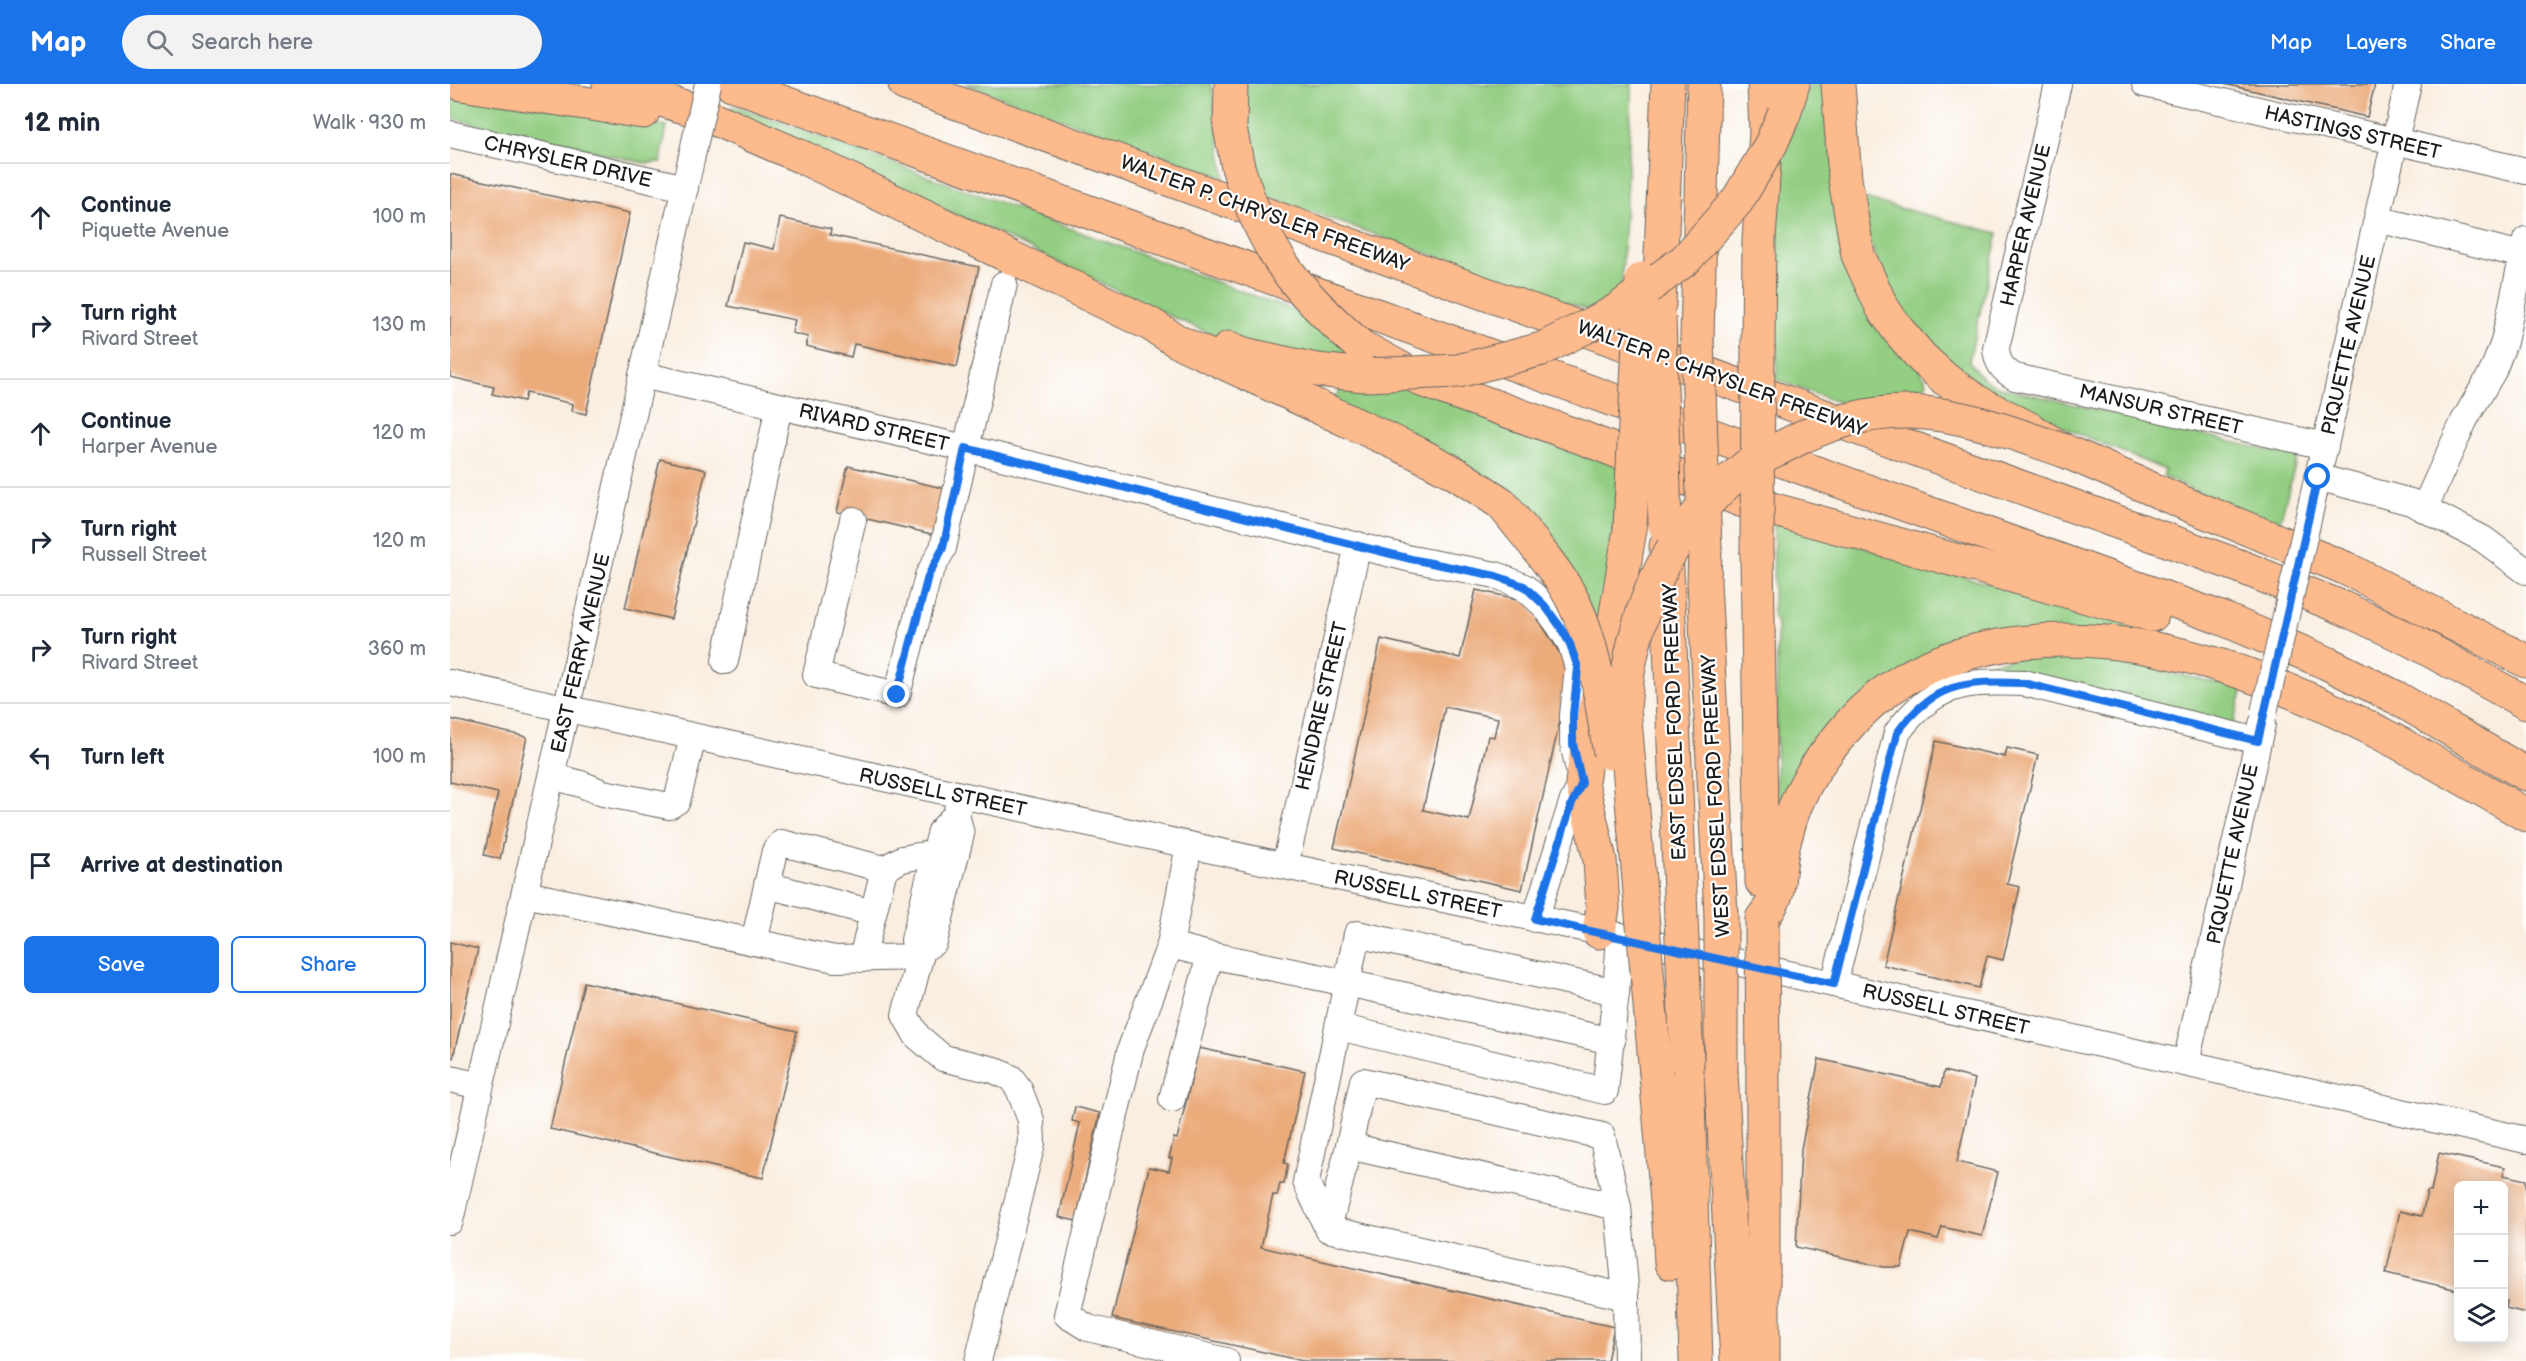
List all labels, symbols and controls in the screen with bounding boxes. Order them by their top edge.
search box [122,15,542,69]
text: Map [30,26,86,59]
icon: search [143,26,176,59]
text: Search here [191,29,313,56]
text: Map [2270,30,2312,55]
text: Layers [2345,30,2407,55]
text: Share [2440,30,2496,55]
street label: HASTINGS STREET [2262,101,2443,165]
text: 12 min [24,108,101,139]
text: Walk · 930 m [313,111,426,135]
street label: CHRYSLER DRIVE [481,131,654,193]
street label: HARPER AVENUE [1996,142,2056,308]
street label: WALTER P. CHRYSLER FREEWAY [1117,150,1413,278]
text: Continue [81,192,171,219]
icon: ahead [24,201,57,234]
text: 100 m [373,205,426,229]
text: Piquette Avenue [81,219,229,243]
street label: PIQUETTE AVENUE [2317,253,2381,437]
text: Turn right [81,300,177,327]
icon: right [24,309,57,342]
text: 130 m [372,313,426,337]
street label: WALTER P. CHRYSLER FREEWAY [1574,315,1870,443]
text: Rivard Street [81,327,198,351]
street label: MANSUR STREET [2077,380,2245,440]
street label: RIVARD STREET [796,399,951,457]
text: Continue [81,408,171,435]
icon: ahead [24,417,57,450]
text: 120 m [373,421,426,445]
text: Harper Avenue [81,435,217,459]
route start [2304,463,2330,489]
text: Turn right [81,516,177,543]
icon: right [24,525,57,558]
text: 120 m [373,529,426,553]
text: Russell Street [81,543,207,567]
street label: EAST FERRY AVENUE [546,551,616,755]
street label: EAST EDSEL FORD FREEWAY [1658,583,1692,861]
street label: HENDRIE STREET [1291,620,1353,793]
text: Turn right [81,624,177,651]
icon: right [24,633,57,666]
text: 360 m [368,637,426,661]
text: Rivard Street [81,651,198,675]
street label: WEST EDSEL FORD FREEWAY [1697,654,1735,938]
route end [883,681,909,707]
icon: left [24,741,57,774]
text: Turn left [81,744,165,771]
text: 100 m [373,745,426,769]
street label: PIQUETTE AVENUE [2202,762,2264,947]
street label: RUSSELL STREET [857,764,1029,822]
icon: arrive [24,849,57,882]
text: Arrive at destination [81,852,283,879]
street label: RUSSELL STREET [1332,866,1504,924]
button: Save [24,936,219,993]
button: Share [231,936,426,993]
street label: RUSSELL STREET [1860,979,2032,1041]
map controls [2454,1181,2508,1343]
button: + [2454,1181,2508,1235]
button: − [2454,1235,2508,1289]
button: layers [2454,1289,2508,1343]

